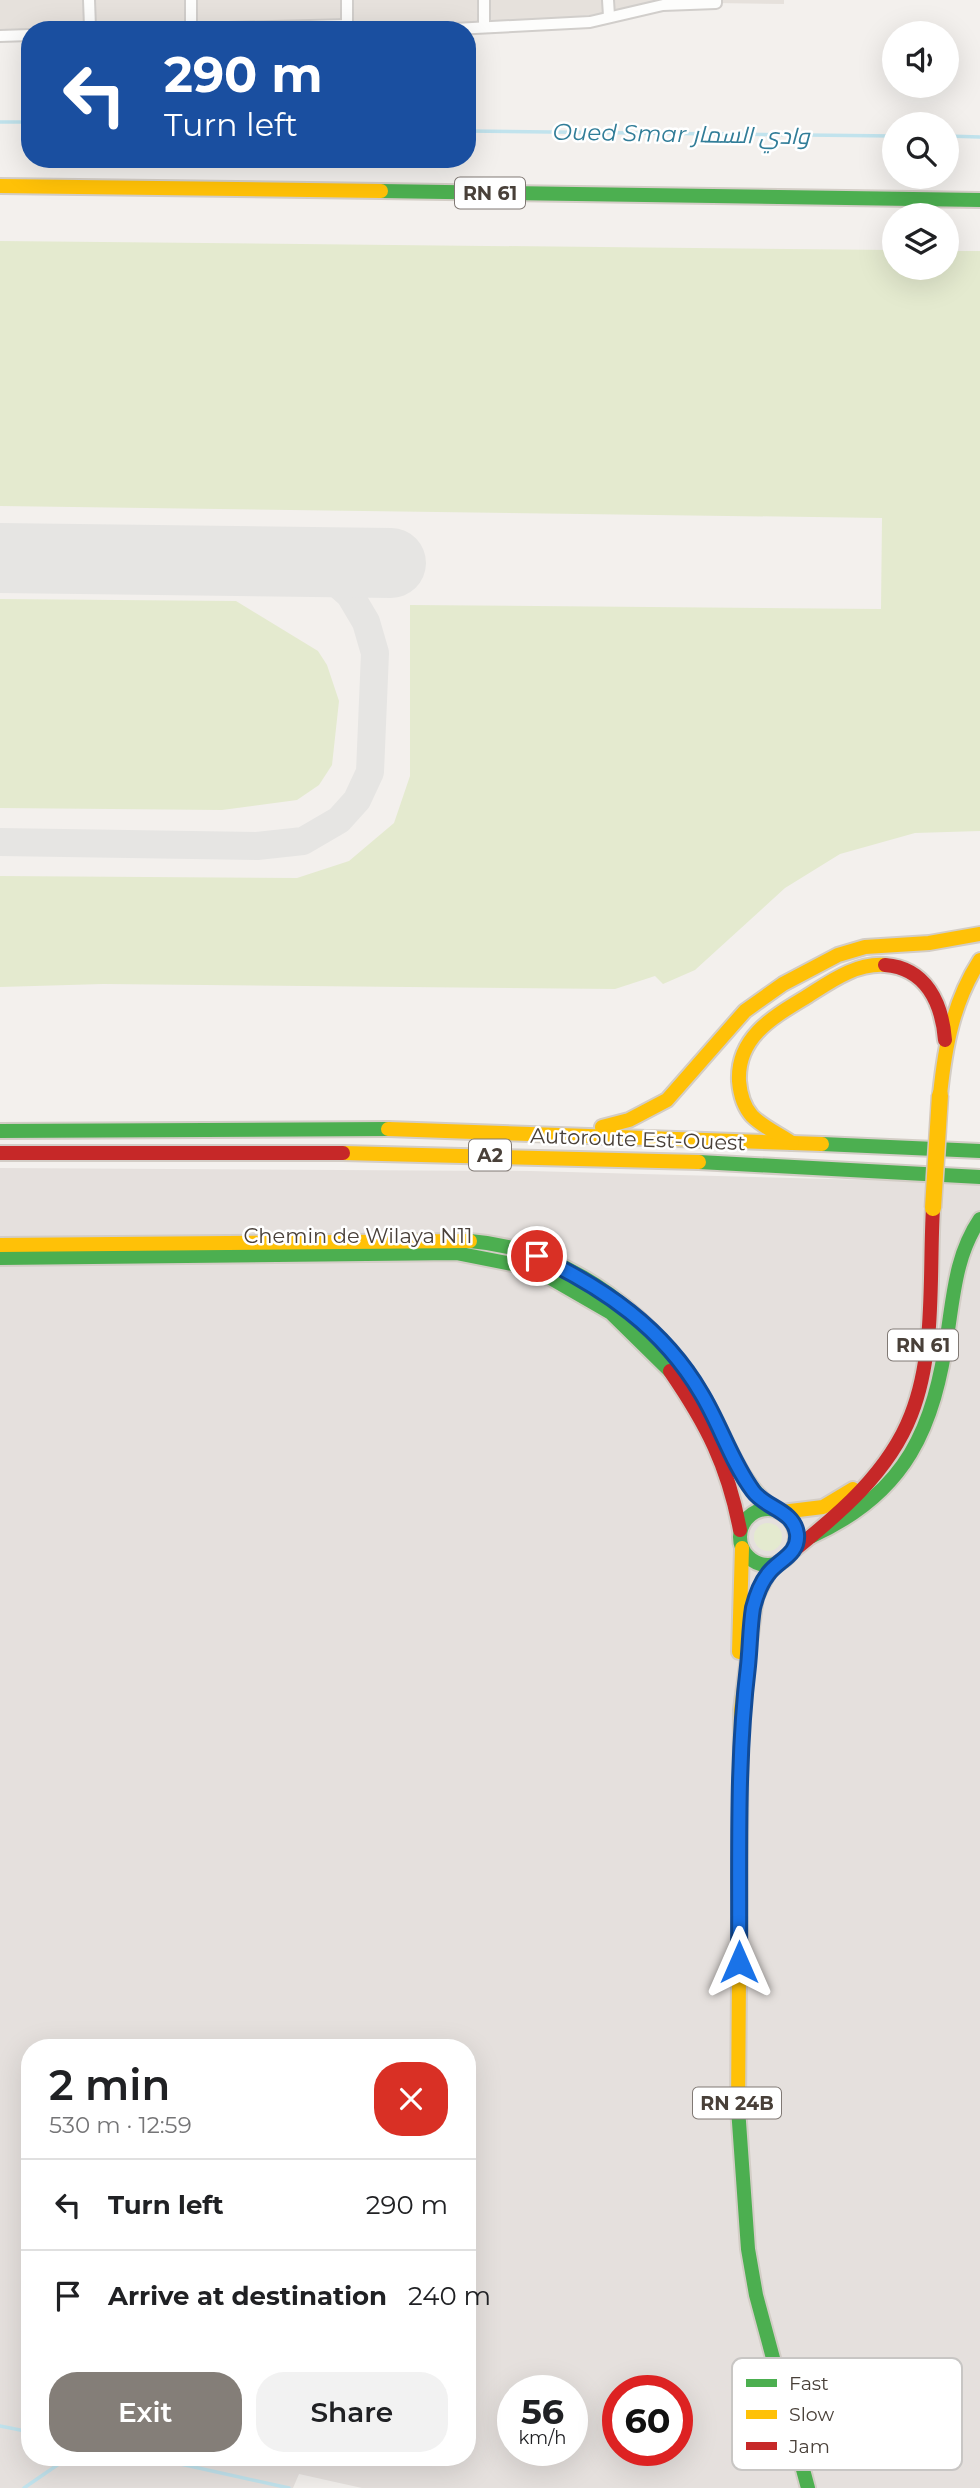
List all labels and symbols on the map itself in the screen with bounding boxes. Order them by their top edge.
water label: Oued Smar وادي السمار [552,118,811,154]
road number: RN 61 [455,178,525,209]
street label: Autoroute Est-Ouest [530,1123,746,1155]
road number: A2 [469,1140,511,1170]
street label: Chemin de Wilaya N11 [243,1223,473,1248]
pin [507,1226,567,1286]
road number: RN 61 [888,1330,958,1360]
position arrow [702,1925,776,1999]
road number: RN 24B [693,2088,781,2118]
legend [732,2358,962,2470]
text: Fast [789,2372,829,2395]
speed limit sign: 60 [602,2375,693,2466]
text: Slow [789,2403,834,2426]
text: Jam [788,2435,830,2458]

